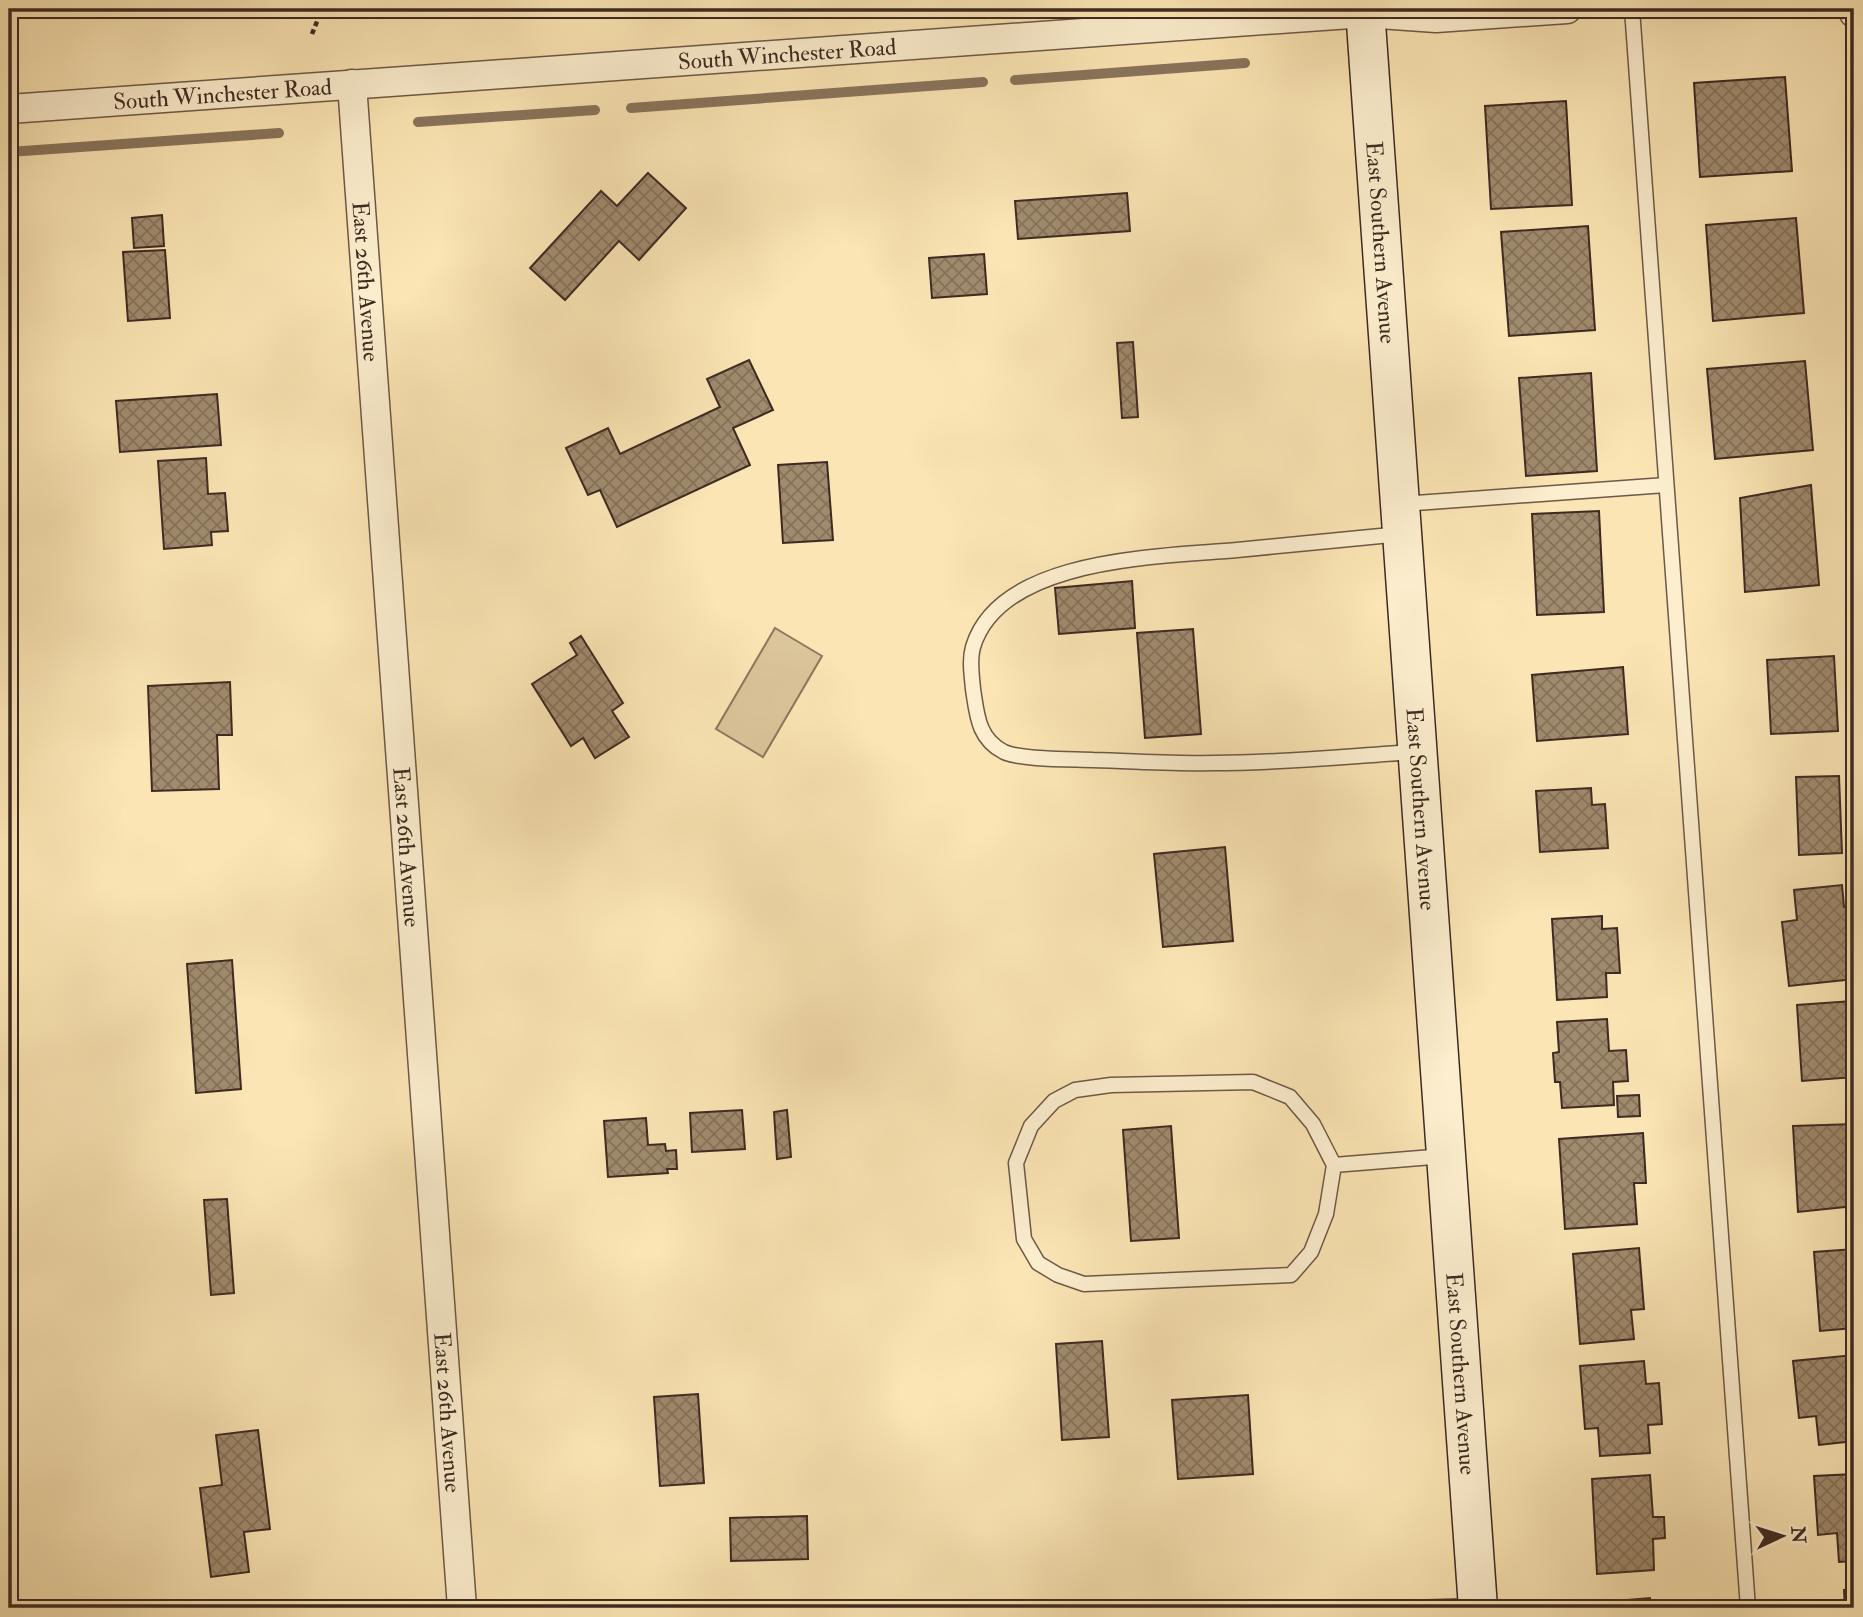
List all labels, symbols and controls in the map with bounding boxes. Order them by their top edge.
street label: South Winchester Road [677,32,897,77]
street label: South Winchester Road [112,72,333,117]
street label: East Southern Avenue [1359,140,1403,345]
street label: East 26th Avenue [346,200,386,363]
street label: East Southern Avenue [1399,707,1443,912]
street label: East 26th Avenue [386,766,427,929]
street label: East Southern Avenue [1439,1271,1483,1476]
street label: East 26th Avenue [427,1331,468,1494]
north arrow [1748,1502,1818,1572]
text: N [1785,1525,1811,1545]

